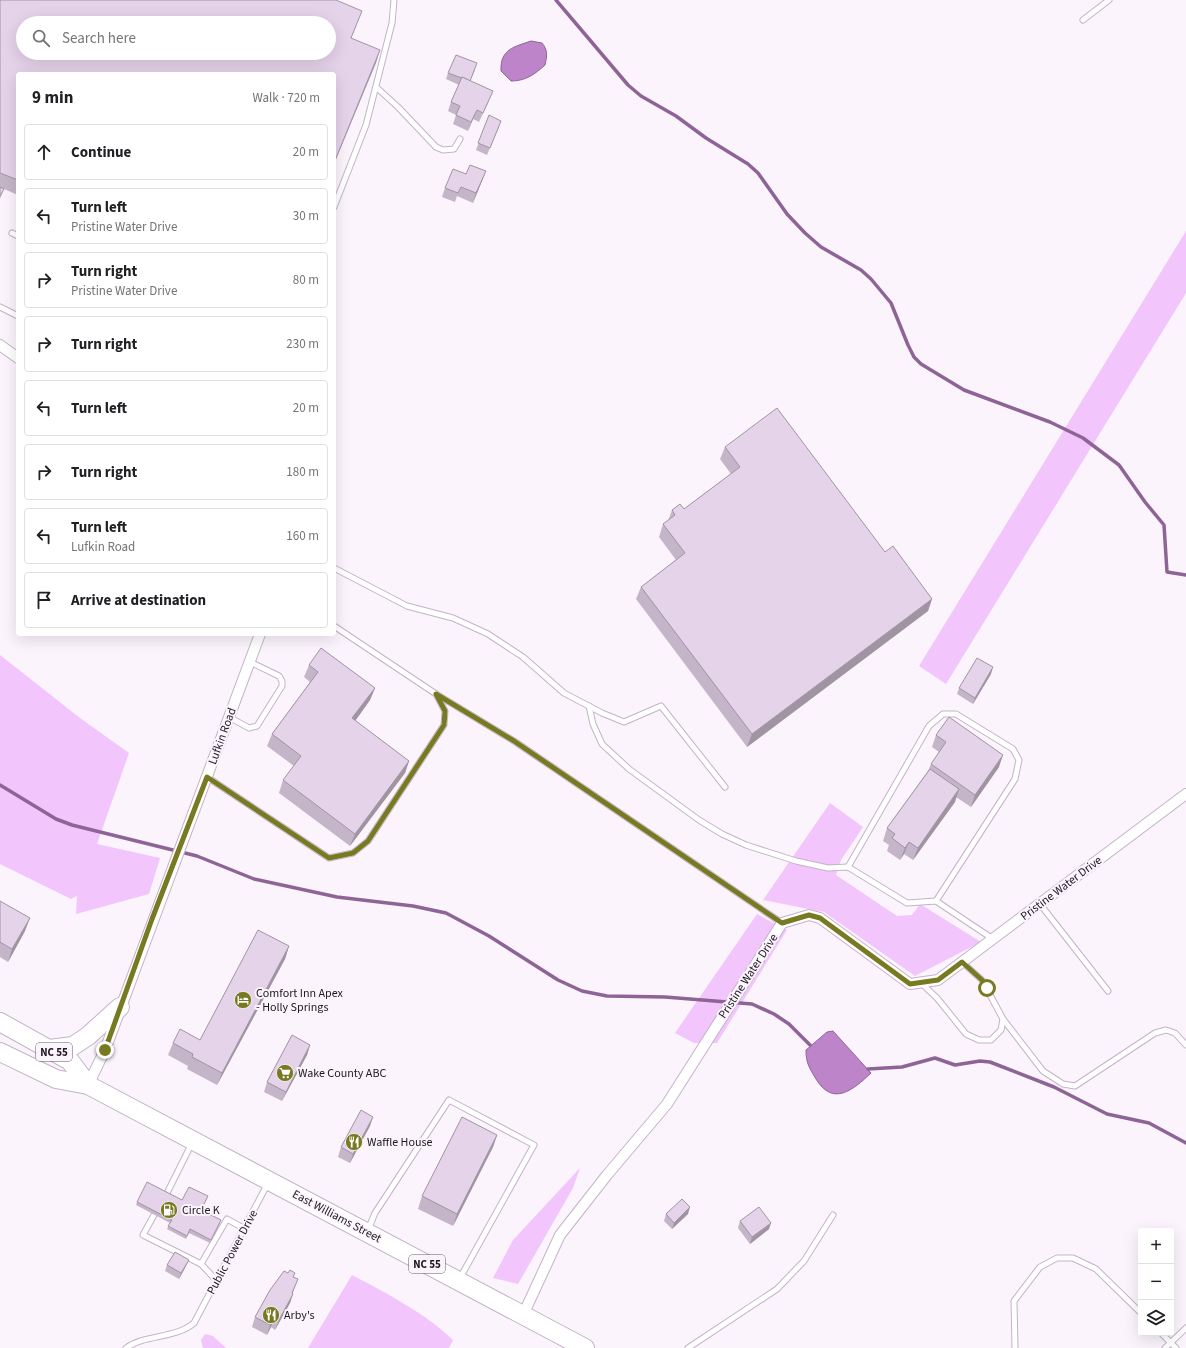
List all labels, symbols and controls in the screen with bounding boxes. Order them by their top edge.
search box [16,16,336,60]
icon: search [30,27,52,49]
text: Search here [62,28,136,49]
text: 9 min [32,86,73,110]
text: Walk · 720 m [252,89,320,107]
icon: ahead [33,141,55,163]
text: Continue [71,142,131,163]
text: 20 m [293,143,319,161]
text: Turn left [71,197,127,218]
icon: left [33,205,55,227]
text: 30 m [293,207,319,225]
text: Pristine Water Drive [71,218,177,236]
text: Turn right [71,261,137,282]
icon: right [33,269,55,291]
text: 80 m [293,271,319,289]
text: Pristine Water Drive [71,282,177,300]
icon: right [33,333,55,355]
text: Turn right [71,334,137,355]
text: 230 m [286,335,319,353]
icon: left [33,397,55,419]
text: Turn left [71,398,127,419]
text: 20 m [293,399,319,417]
icon: right [33,461,55,483]
text: Turn right [71,462,137,483]
text: 180 m [286,463,319,481]
text: Turn left [71,517,127,538]
icon: left [33,525,55,547]
text: 160 m [286,527,319,545]
text: Lufkin Road [71,538,135,556]
icon: arrive [33,589,55,611]
text: Arrive at destination [71,590,206,611]
street label: Lufkin Road [204,705,241,767]
street label: Pristine Water Drive [1017,852,1106,925]
street label: Pristine Water Drive [715,930,782,1022]
route start [978,979,996,997]
place label: Comfort Inn Apex - Holly Springs [256,985,344,1016]
hotel icon: Comfort Inn Apex - Holly Springs [233,990,253,1010]
route end [96,1041,114,1059]
road number: NC 55 [36,1043,72,1061]
supermarket icon: Wake County ABC [275,1063,295,1083]
place label: Wake County ABC [298,1065,386,1082]
restaurant icon: Waffle House [344,1132,364,1152]
place label: Waffle House [367,1134,433,1151]
street label: East Williams Street [289,1186,384,1247]
fuel station icon: Circle K [159,1200,179,1220]
place label: Circle K [182,1202,220,1219]
street label: Public Power Drive [203,1207,262,1298]
map controls [1138,1228,1174,1336]
button: + [1138,1228,1174,1264]
road number: NC 55 [409,1255,445,1273]
button: − [1138,1264,1174,1300]
button: layers [1138,1300,1174,1336]
restaurant icon: Arby's [261,1305,281,1325]
place label: Arby's [284,1307,315,1324]

